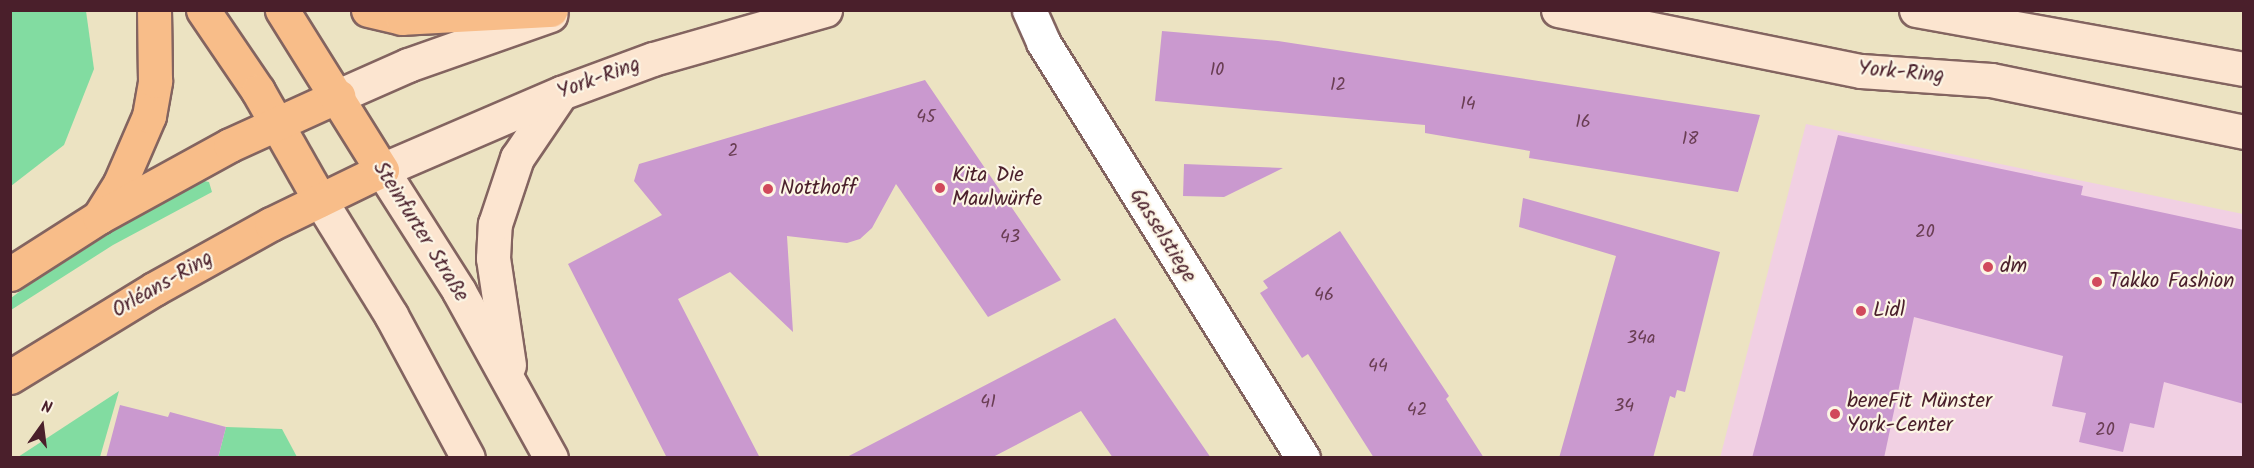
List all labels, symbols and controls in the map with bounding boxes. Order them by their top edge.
street label: York-Ring [554,52,644,106]
street label: York-Ring [1857,57,1945,89]
house number: 10 [1210,60,1224,82]
house number: 12 [1330,75,1346,97]
house number: 14 [1460,94,1476,116]
house number: 45 [916,107,936,129]
house number: 16 [1575,112,1591,134]
house number: 18 [1682,129,1698,151]
house number: 2 [728,141,738,163]
street label: Steinfurter Straße [367,157,473,307]
place label: Kita Die Maulwürfe [952,163,1042,213]
place label: Notthoff [780,176,857,202]
marker: Kita Die Maulwürfe [933,181,947,195]
marker: Notthoff [761,182,775,196]
street label: Gasselstiege [1123,184,1201,288]
house number: 20 [1915,222,1935,244]
house number: 43 [1000,227,1020,249]
street label: Orléans-Ring [108,246,218,324]
place label: dm [2000,254,2027,280]
marker: dm [1981,260,1995,274]
place label: Takko Fashion [2109,269,2234,295]
marker: Takko Fashion [2090,275,2104,289]
house number: 46 [1314,285,1334,307]
place label: Lidl [1873,298,1905,324]
marker: Lidl [1854,304,1868,318]
house number: 34a [1627,328,1655,350]
house number: 44 [1368,356,1388,378]
place label: beneFit Münster York-Center [1847,389,1992,439]
house number: 41 [980,392,996,414]
text: N [39,395,54,421]
north arrow [12,396,72,456]
house number: 34 [1614,396,1634,418]
house number: 42 [1407,400,1427,422]
marker: beneFit Münster York-Center [1828,407,1842,421]
house number: 20 [2095,420,2115,442]

